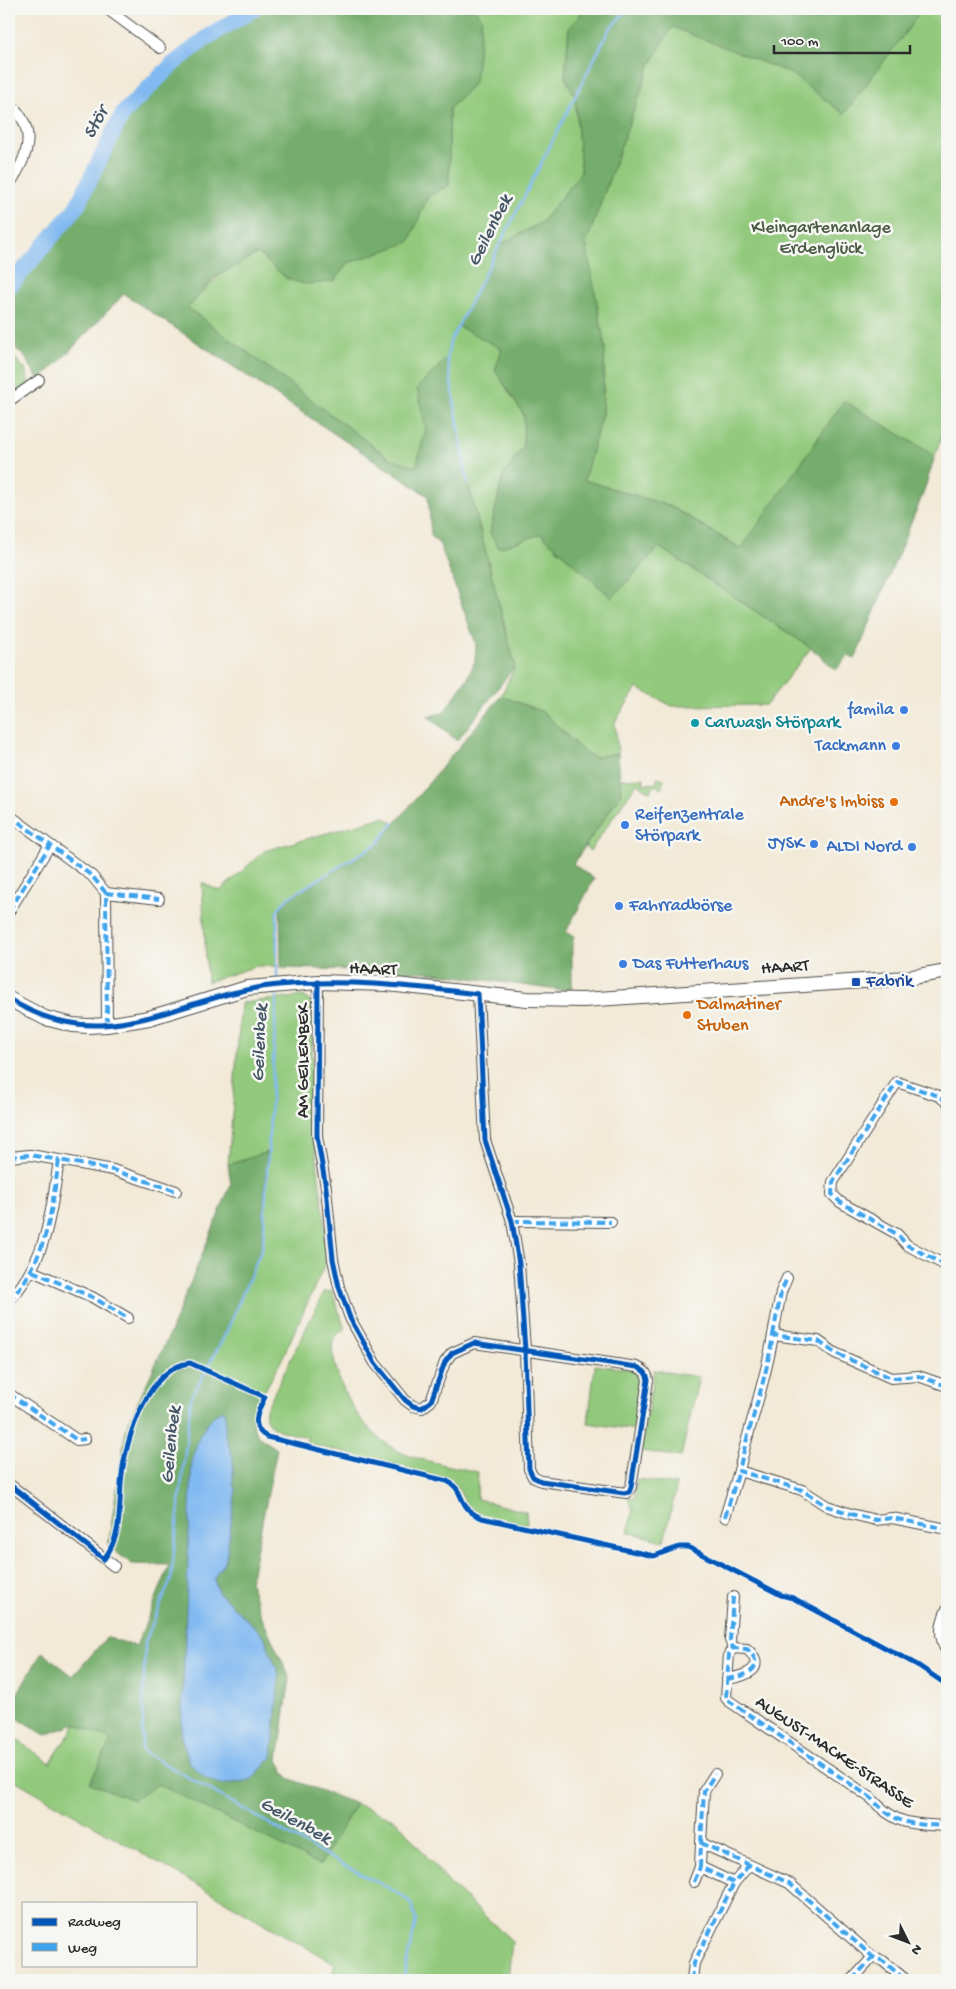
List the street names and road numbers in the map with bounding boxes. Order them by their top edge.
street label: HAART [760,956,811,980]
street label: HAART [349,959,398,981]
street label: AM GEILENBEK [294,1002,315,1118]
street label: AUGUST-MACKE-STRASSE [751,1692,918,1814]

